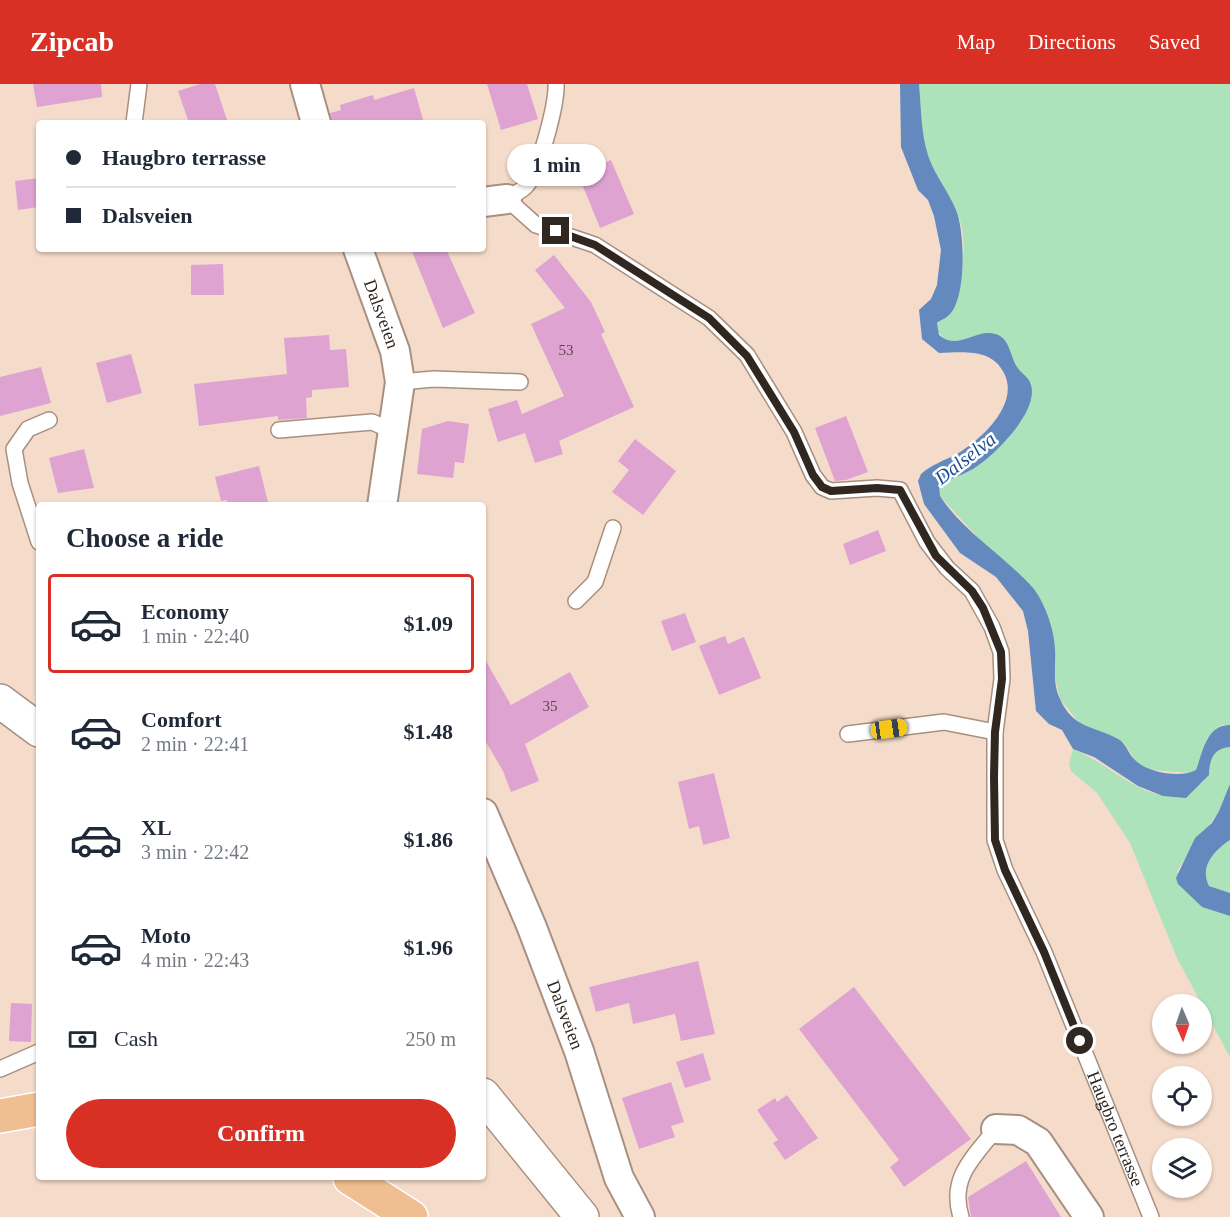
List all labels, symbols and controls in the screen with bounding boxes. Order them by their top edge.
text: Zipcab [30,26,114,57]
text: Map [957,30,995,54]
text: Directions [1028,30,1116,54]
text: Saved [1149,30,1200,54]
callout: 1 min [506,144,606,186]
text: Haugbro terrasse [102,145,266,170]
text: 1 min [532,154,581,176]
text: Dalsveien [102,203,192,228]
route end [542,217,569,244]
street label: Dalsveien [360,277,403,351]
house number: 53 [559,342,574,358]
water label: Dalselva [929,427,1000,489]
text: Choose a ride [66,523,224,553]
icon: car [69,597,123,651]
text: Economy [141,599,229,624]
text: $1.09 [404,611,453,636]
text: 1 min · 22:40 [141,625,249,647]
house number: 35 [543,698,558,714]
icon: car [69,705,123,759]
text: Comfort [141,707,222,732]
car [870,718,908,740]
text: $1.48 [404,719,453,744]
text: 2 min · 22:41 [141,733,249,755]
icon: car [69,813,123,867]
text: XL [141,815,172,840]
text: $1.86 [404,827,453,852]
text: 3 min · 22:42 [141,841,249,863]
icon: car [69,921,123,975]
text: Moto [141,923,191,948]
text: $1.96 [404,935,453,960]
text: 4 min · 22:43 [141,949,249,971]
street label: Dalsveien [543,978,587,1052]
north arrow [1152,994,1212,1054]
map controls [1152,994,1212,1198]
icon: cash [66,1023,99,1056]
text: Cash [114,1026,158,1051]
route start [1066,1027,1093,1054]
text: 250 m [405,1028,456,1050]
button: locate [1152,1066,1212,1126]
street label: Haugbro terrasse [1083,1068,1148,1189]
button: Confirm [66,1099,456,1168]
button: layers [1152,1138,1212,1198]

